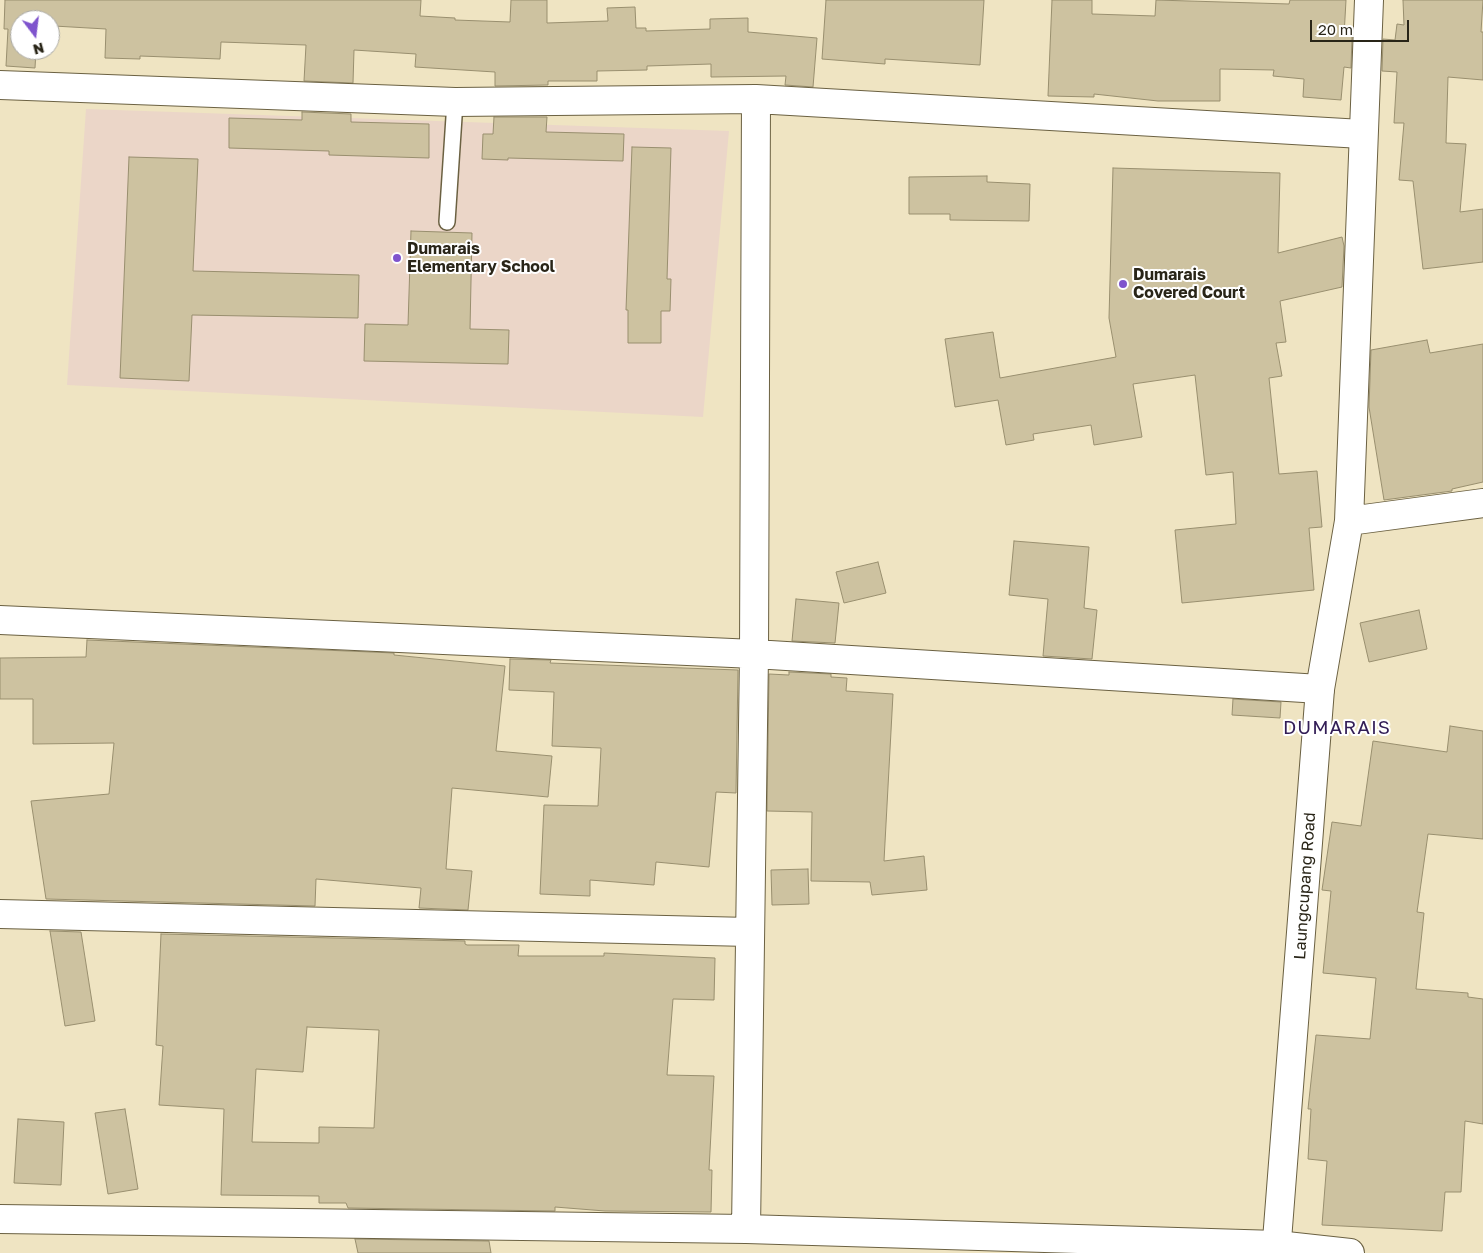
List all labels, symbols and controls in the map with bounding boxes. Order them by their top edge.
north arrow [10,10,60,60]
scale bar [1313,10,1412,42]
text: 20 m [1318,20,1353,38]
text: N [31,39,46,59]
place label: Dumarais Elementary School [407,239,555,277]
marker: Dumarais Elementary School [391,252,403,264]
place label: Dumarais Covered Court [1133,265,1245,303]
marker: Dumarais Covered Court [1117,278,1129,290]
district label: DUMARAIS [1282,717,1392,739]
street label: Laungcupang Road [1290,812,1320,960]

